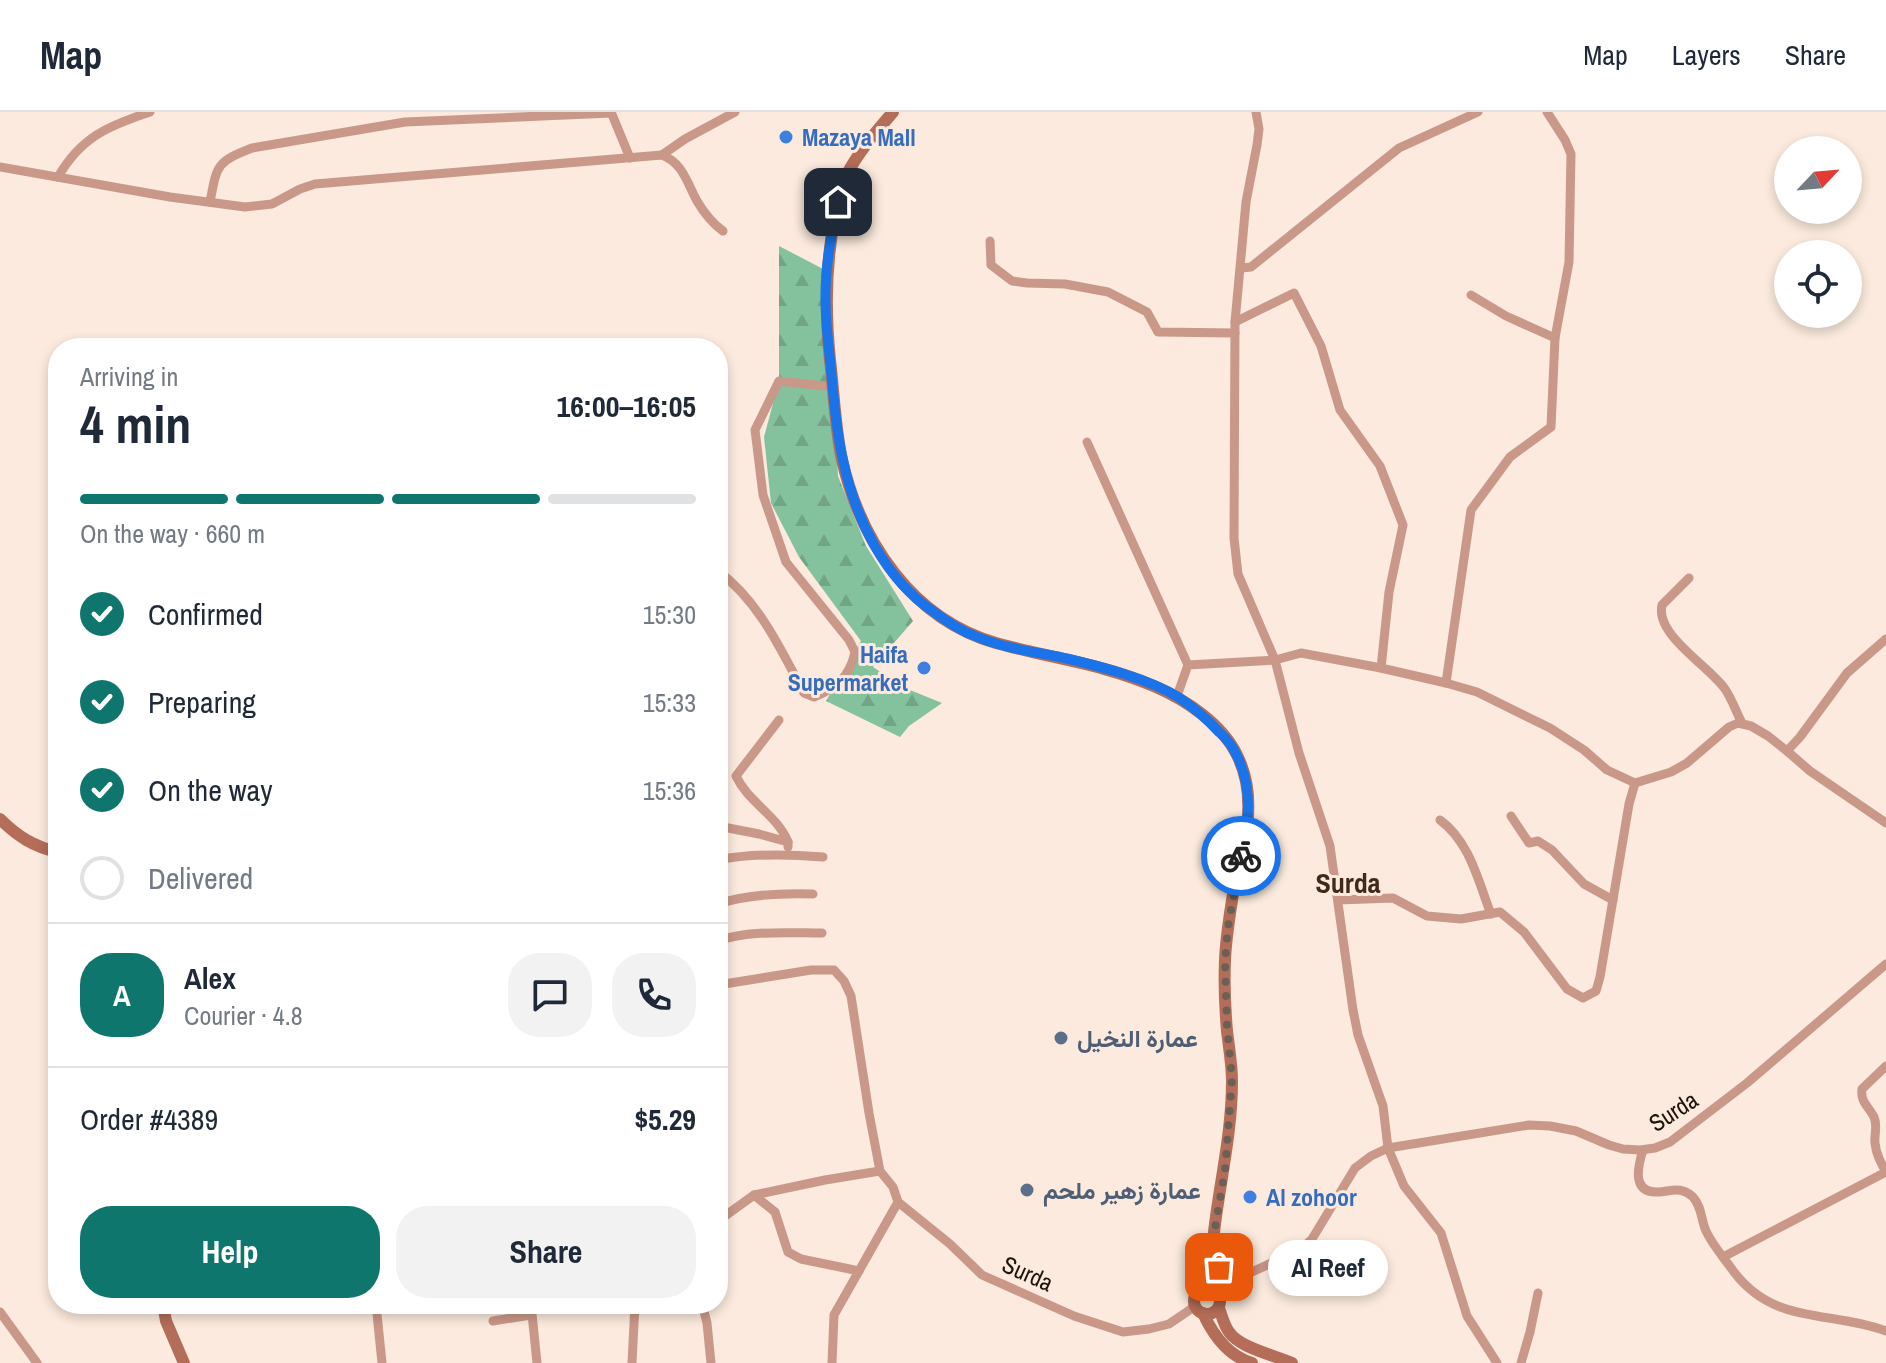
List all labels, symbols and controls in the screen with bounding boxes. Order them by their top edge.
text: Map [40,30,102,81]
text: Map [1583,36,1628,74]
text: Layers [1672,36,1741,74]
text: Share [1785,36,1846,74]
place label: Mazaya Mall [802,121,916,153]
marker: Mazaya Mall [777,128,795,146]
north arrow [1774,136,1862,224]
map controls [1774,136,1862,328]
pin [804,168,872,236]
icon: home [816,180,860,224]
button: locate [1774,240,1862,328]
text: Arriving in [80,359,178,394]
text: 16:00–16:05 [557,386,696,426]
text: 4 min [80,389,191,459]
text: On the way · 660 m [80,516,265,551]
icon: check [80,592,124,636]
text: Confirmed [148,594,263,634]
text: 15:30 [643,597,696,632]
place label: Haifa Supermarket [788,638,908,698]
marker: Haifa Supermarket [915,659,933,677]
icon: check [80,680,124,724]
text: Preparing [148,682,256,722]
text: 15:33 [643,685,696,720]
icon: check [80,768,124,812]
text: On the way [148,770,272,810]
text: 15:36 [643,773,696,808]
courier [1201,816,1281,896]
icon: bike [1219,834,1263,878]
text: Delivered [148,858,253,898]
district label: Surda [1315,864,1381,902]
button: chat [508,953,592,1037]
button: phone [612,953,696,1037]
text: Alex [184,958,236,998]
text: A [113,975,131,1015]
text: Courier · 4.8 [184,998,303,1033]
place label: عمارة النخيل [1077,1022,1198,1054]
marker: عمارة النخيل [1052,1029,1070,1047]
street label: Surda [1642,1083,1704,1139]
text: Order #4389 [80,1099,218,1139]
text: $5.29 [634,1099,696,1139]
place label: عمارة زهير ملحم [1043,1174,1201,1207]
marker: عمارة زهير ملحم [1018,1181,1036,1199]
place label: Al zohoor [1266,1181,1357,1213]
marker: Al zohoor [1241,1188,1259,1206]
button: Help [80,1206,380,1298]
button: Share [396,1206,696,1298]
pin [1185,1233,1253,1301]
callout: Al Reef [1267,1239,1387,1295]
icon: bag [1197,1245,1241,1289]
street label: Surda [998,1248,1059,1298]
text: Al Reef [1291,1250,1365,1285]

